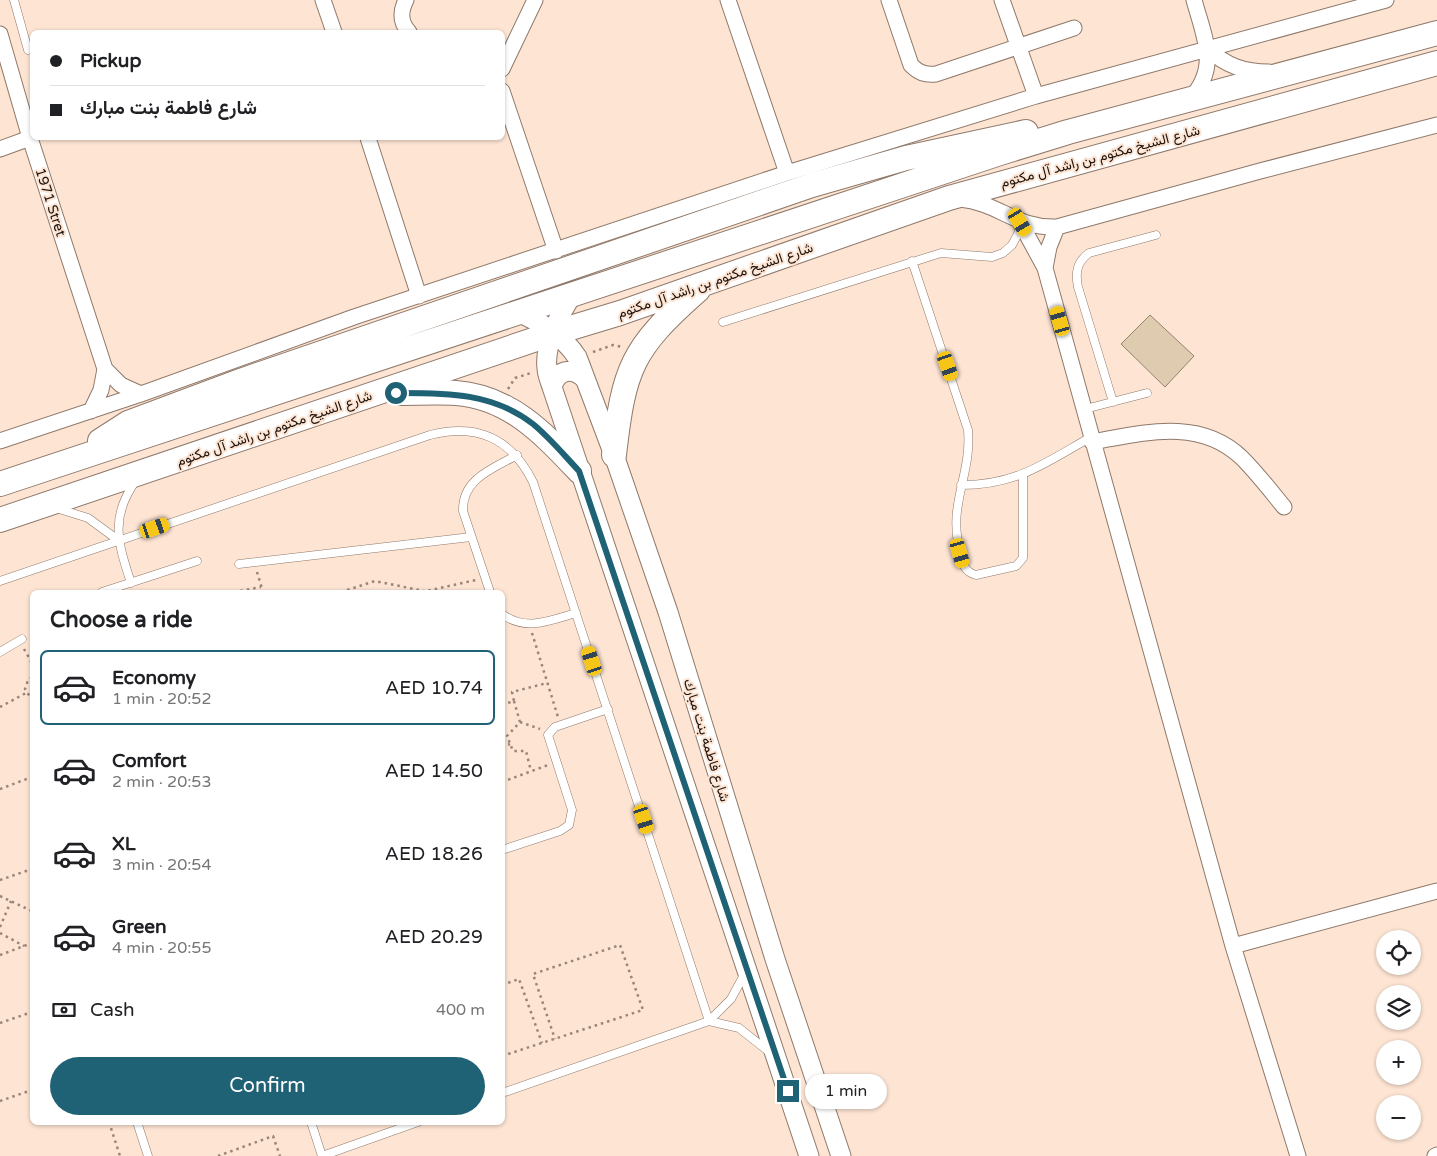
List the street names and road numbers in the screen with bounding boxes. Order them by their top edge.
street label: شارع الشيخ مكتوم بن راشد آل مكتوم [998,122,1202,193]
street label: 1971 Stret [31,166,70,239]
street label: شارع الشيخ مكتوم بن راشد آل مكتوم [615,239,816,324]
street label: شارع الشيخ مكتوم بن راشد آل مكتوم [174,387,375,472]
street label: شارع فاطمة بنت مبارك [678,677,733,804]

